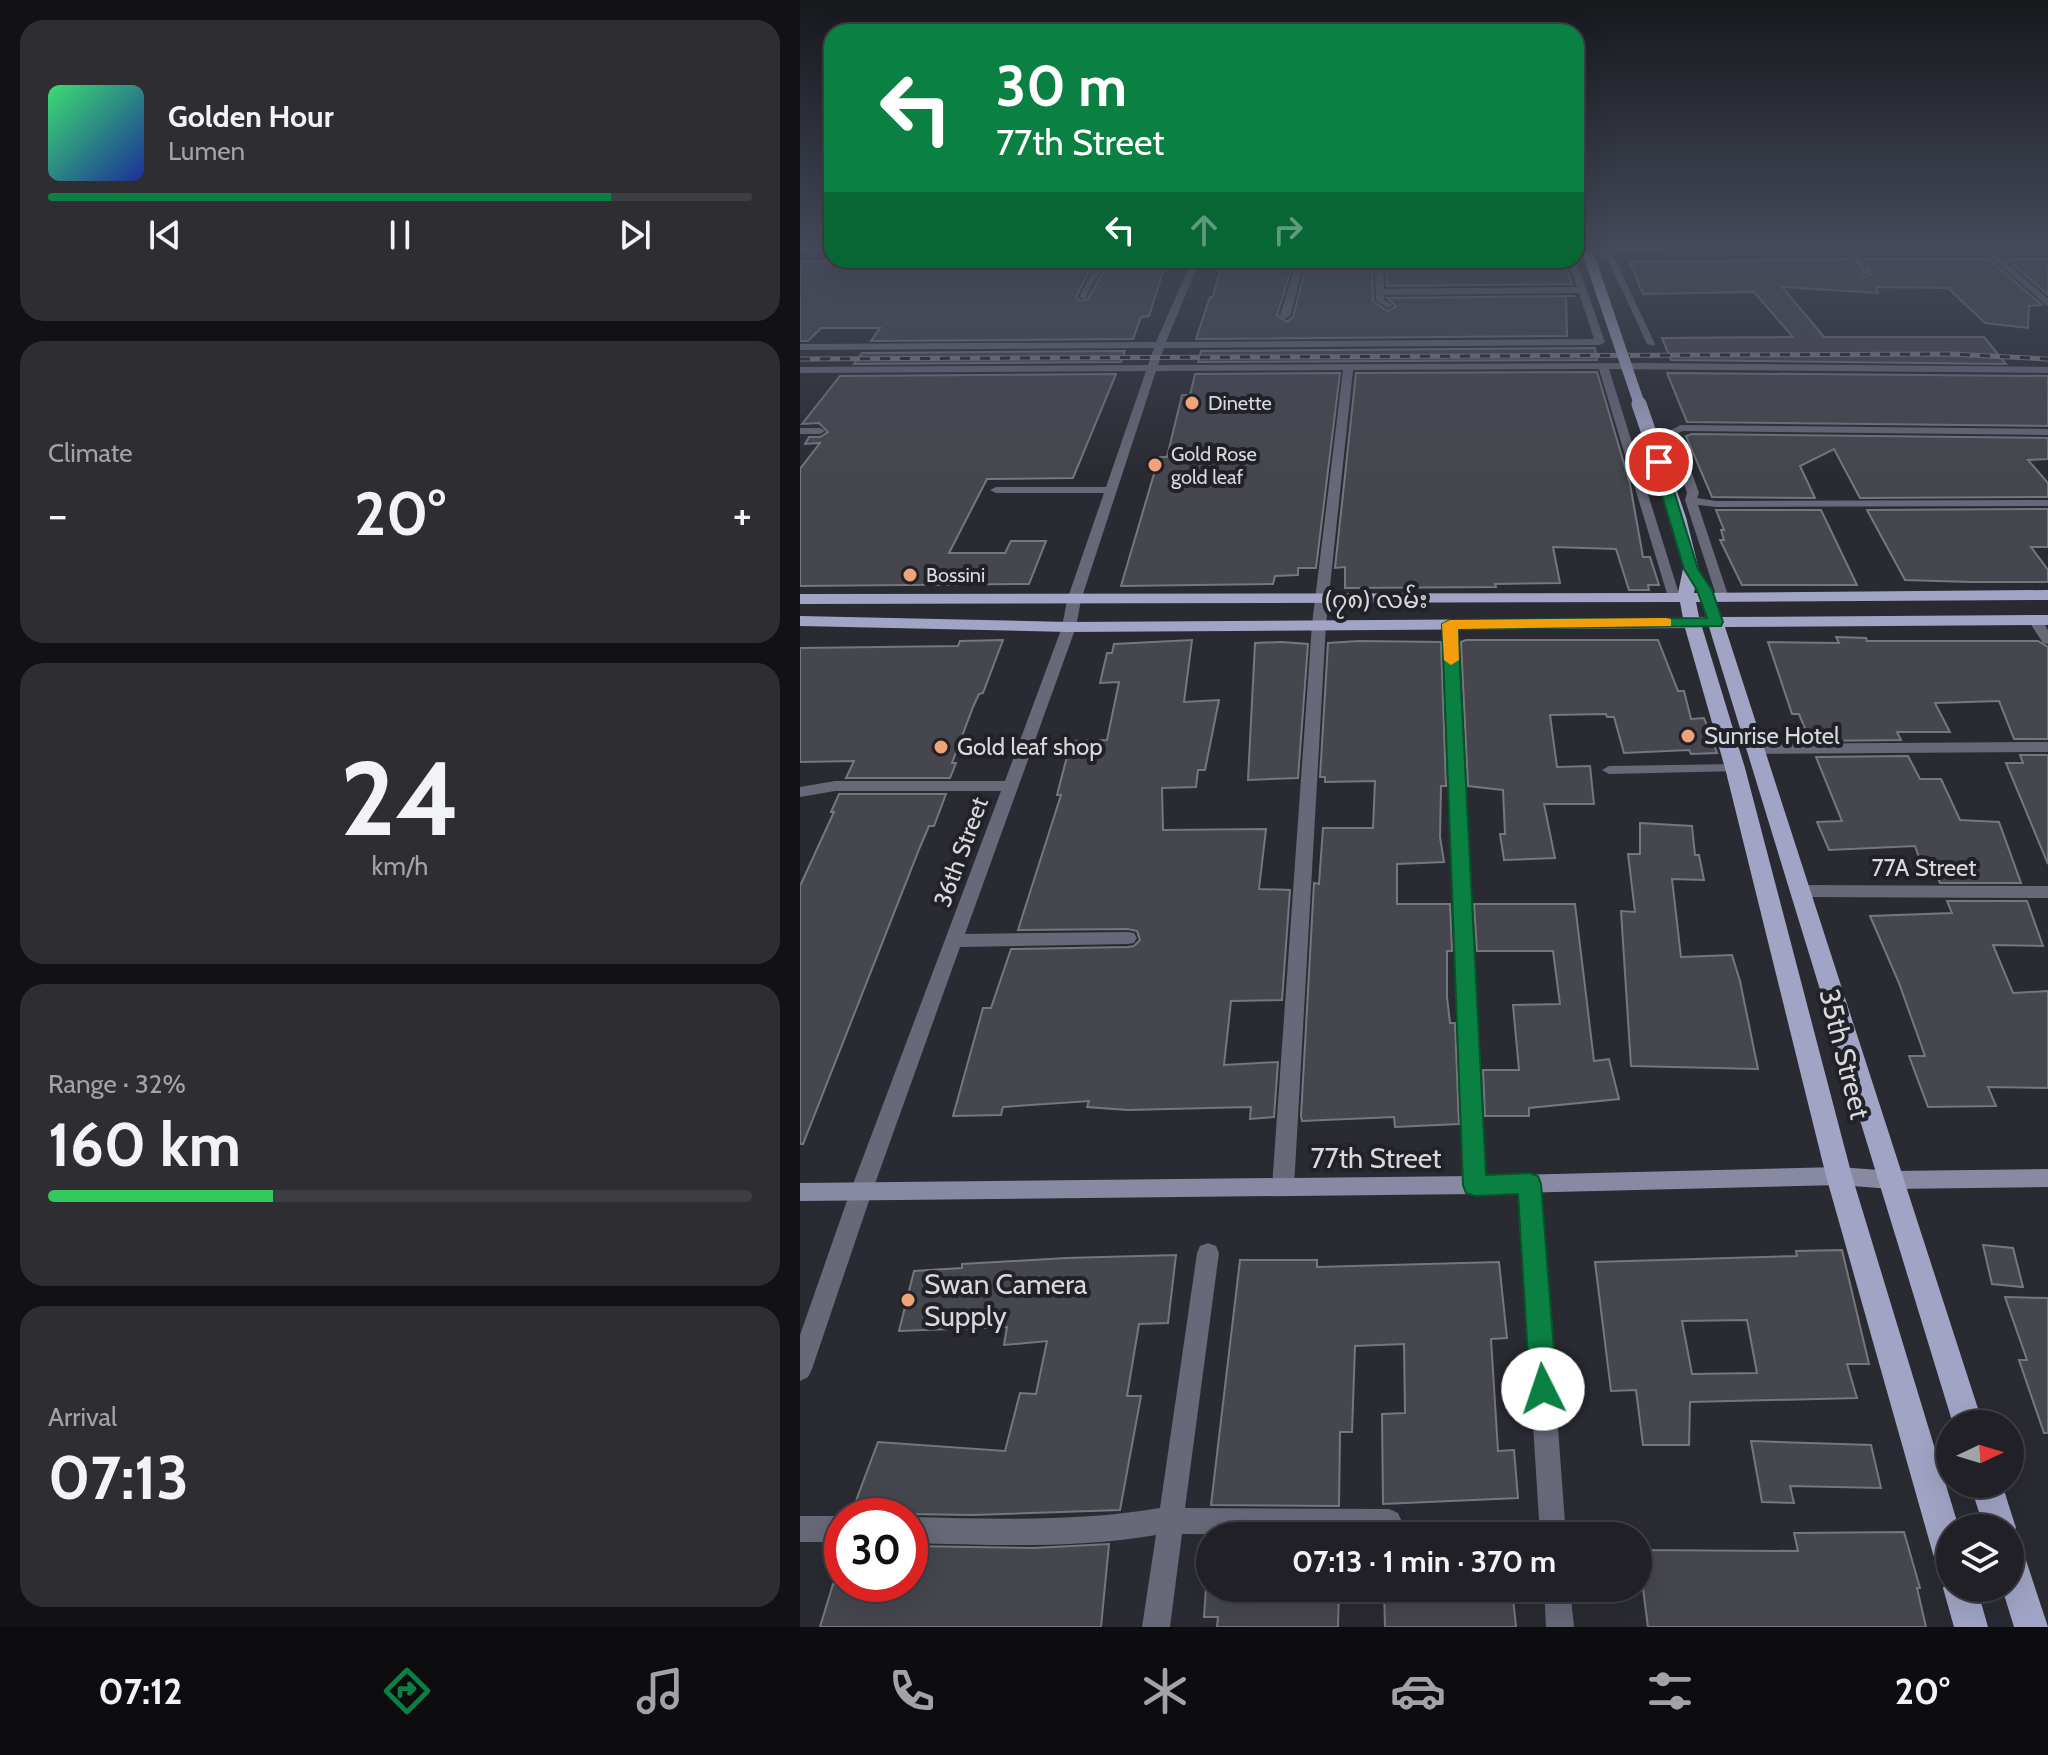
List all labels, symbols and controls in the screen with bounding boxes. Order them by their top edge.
text: 30 m [996,52,1127,120]
icon: left [864,56,968,160]
text: Golden Hour [168,98,334,135]
text: 77th Street [996,120,1164,164]
text: Lumen [168,135,245,167]
icon: left [1098,208,1142,252]
icon: ahead [1182,208,1226,252]
icon: right [1266,208,1310,252]
icon: previous [143,213,187,257]
icon: pause [378,213,422,257]
icon: next [613,213,657,257]
place label: Dinette [1208,391,1272,415]
marker: Dinette [1183,394,1201,412]
pin [1625,428,1693,496]
text: Climate [48,437,133,469]
icon: arrive [1637,440,1681,484]
place label: Gold Rose gold leaf [1171,442,1257,489]
marker: Gold Rose gold leaf [1146,456,1164,474]
text: 20° [354,477,446,550]
text: − [48,488,67,541]
text: + [733,488,752,541]
place label: Bossini [926,563,985,587]
marker: Bossini [901,566,919,584]
street label: (၇၈) လမ်း [1324,584,1428,619]
place label: Sunrise Hotel [1704,721,1840,750]
marker: Sunrise Hotel [1679,727,1697,745]
place label: Gold leaf shop [957,732,1103,761]
text: 24 [340,735,460,861]
marker: Gold leaf shop [932,738,950,756]
street label: 36th Street [927,793,994,911]
text: km/h [372,850,428,882]
street label: 77A Street [1872,853,1976,882]
street label: 35th Street [1812,985,1878,1123]
text: Range · 32% [48,1068,186,1100]
text: 160 km [48,1108,241,1181]
street label: 77th Street [1310,1141,1442,1175]
place label: Swan Camera Supply [924,1267,1088,1333]
marker: Swan Camera Supply [899,1291,917,1309]
position arrow [1501,1347,1585,1431]
text: Arrival [48,1401,117,1433]
north arrow [1936,1410,2024,1498]
map controls [1936,1410,2024,1602]
text: 07:13 [48,1441,189,1514]
speed limit sign: 30 [824,1498,928,1602]
button: layers [1936,1514,2024,1602]
text: 07:13 · 1 min · 370 m [1292,1543,1556,1580]
icon: directions [379,1663,435,1719]
icon: music [632,1663,688,1719]
icon: phone [884,1663,940,1719]
icon: climate [1137,1663,1193,1719]
icon: car [1390,1663,1446,1719]
icon: filters [1642,1663,1698,1719]
text: 07:12 [98,1669,182,1713]
text: 20° [1895,1669,1950,1713]

